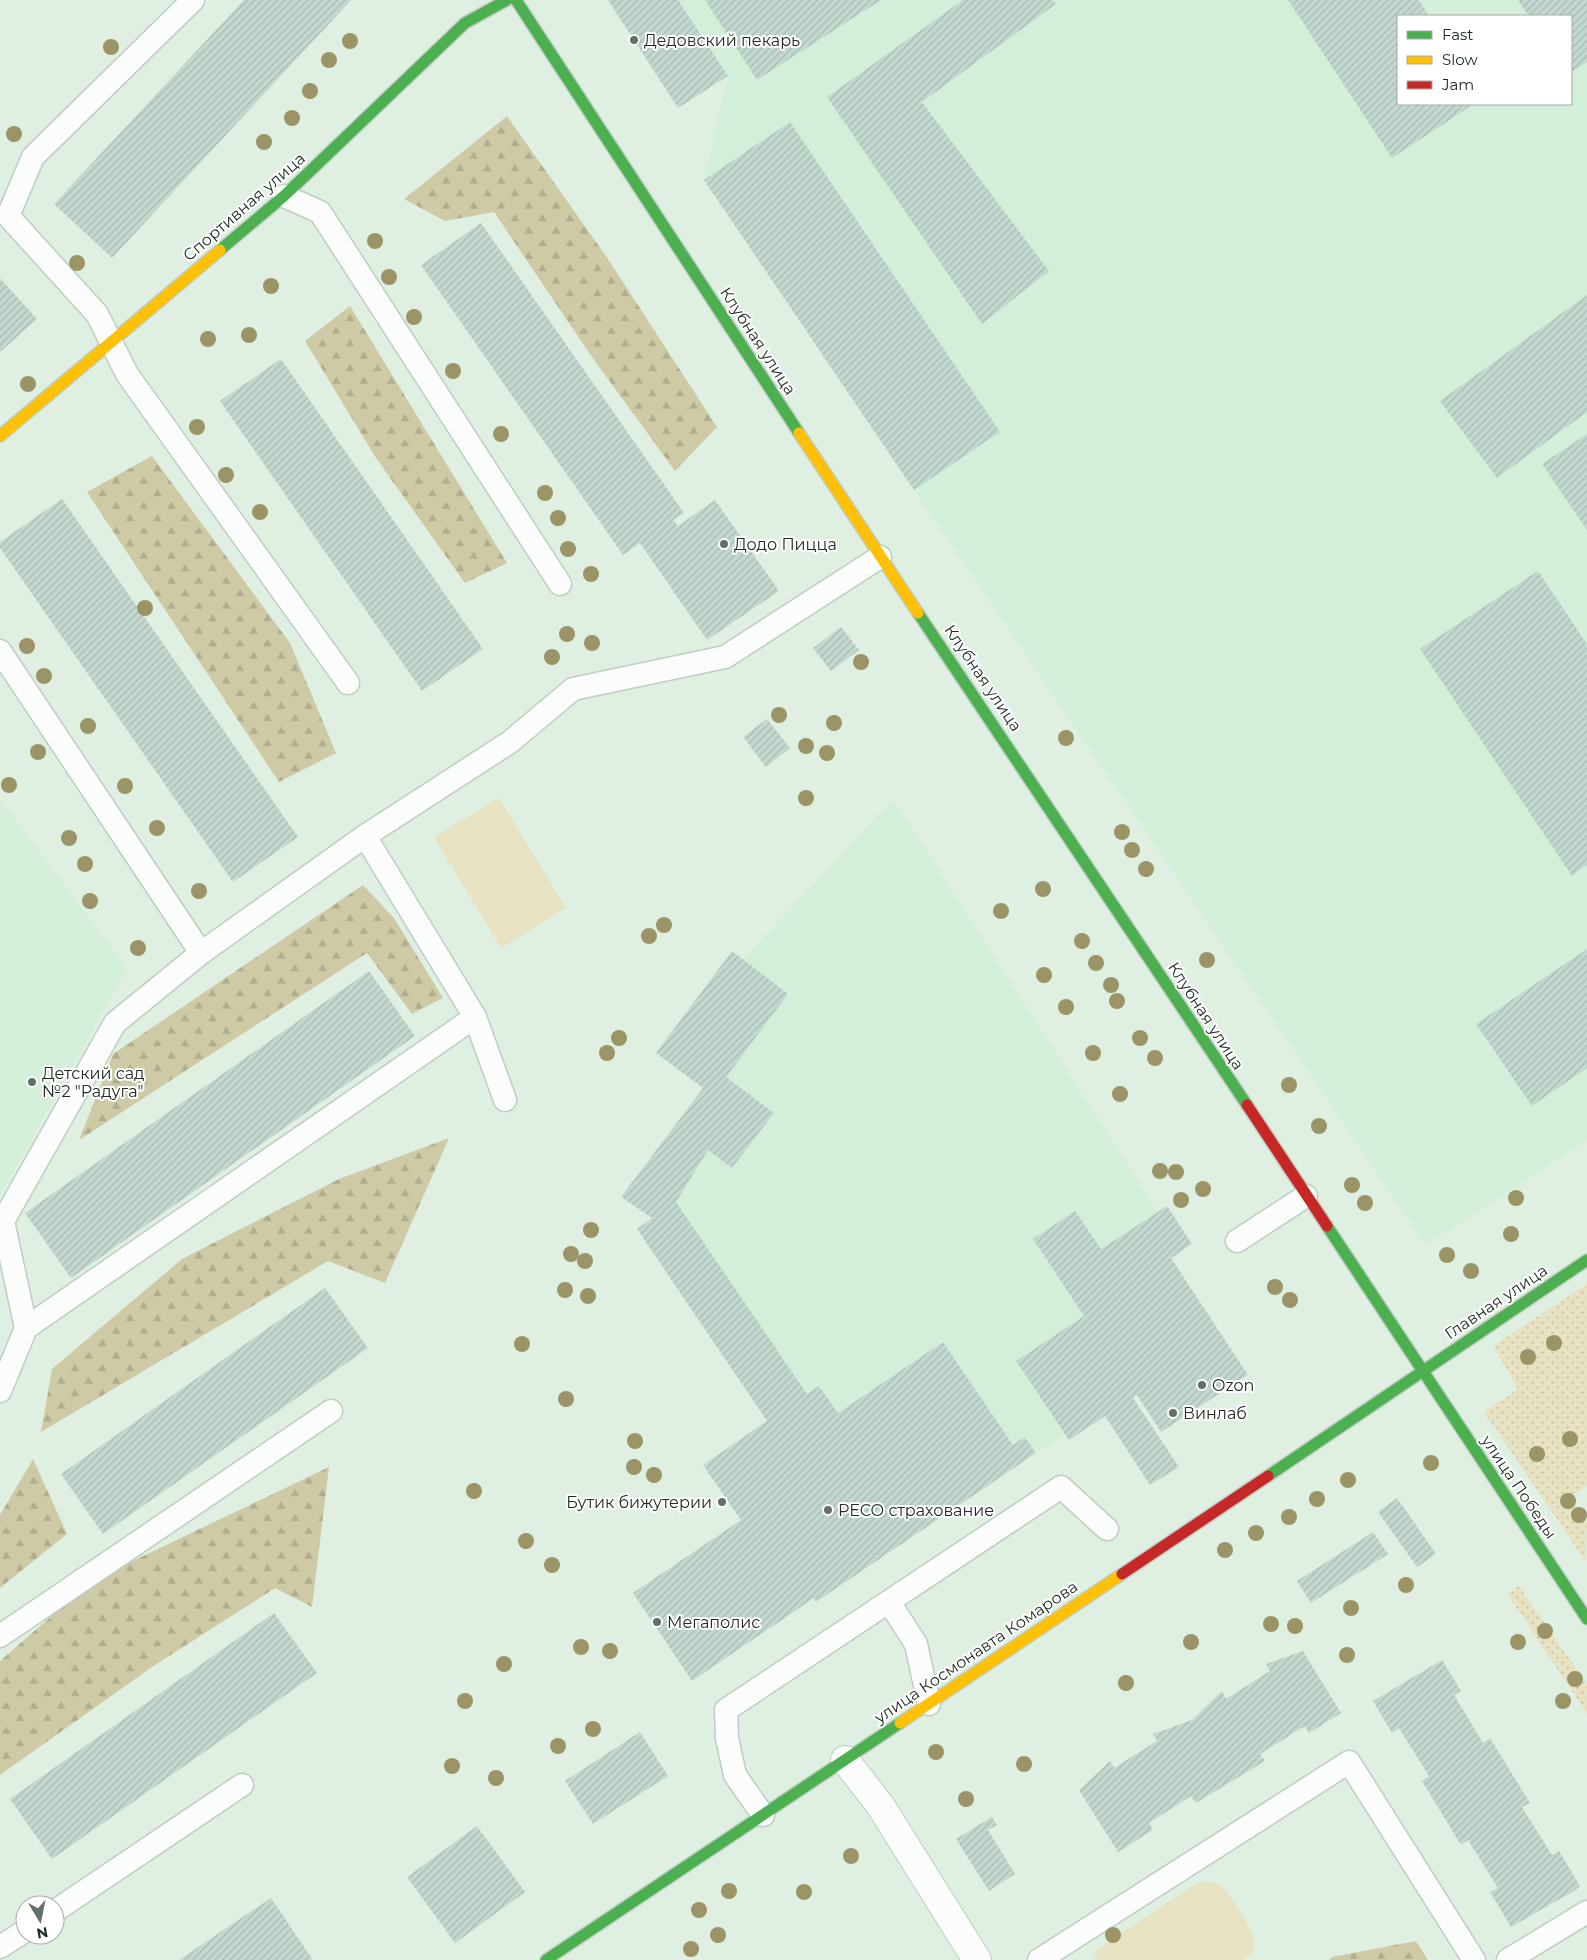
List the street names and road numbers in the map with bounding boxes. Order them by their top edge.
street label: Спортивная улица [179,149,309,265]
street label: Клубная улица [716,284,800,398]
street label: Клубная улица [940,621,1026,735]
street label: Клубная улица [1164,959,1248,1073]
street label: Главная улица [1441,1261,1551,1343]
street label: улица Победы [1477,1431,1561,1542]
street label: улица Космонавта Комарова [870,1577,1081,1728]

